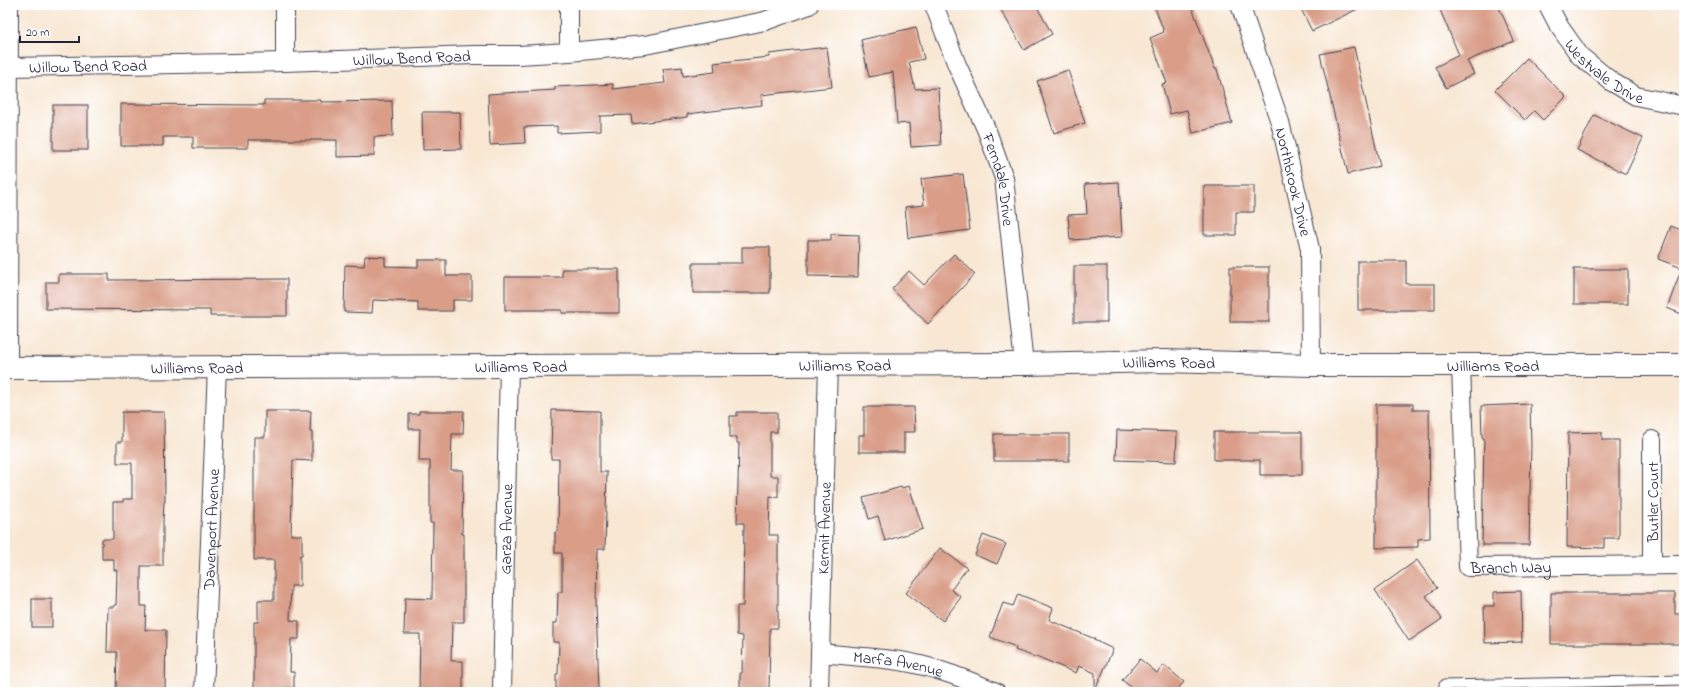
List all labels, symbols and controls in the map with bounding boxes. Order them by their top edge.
scale bar [20,18,79,44]
text: 20 m [26,24,49,42]
street label: Westvale Drive [1558,35,1646,111]
street label: Willow Bend Road [353,45,471,73]
street label: Willow Bend Road [29,55,147,81]
street label: Northbrook Drive [1268,125,1317,240]
street label: Ferndale Drive [974,129,1019,228]
street label: Williams Road [1123,351,1215,376]
street label: Williams Road [799,355,891,379]
street label: Williams Road [1447,355,1539,379]
street label: Williams Road [475,356,567,380]
street label: Williams Road [151,357,243,381]
street label: Butler Court [1642,461,1666,543]
street label: Davenport Avenue [198,467,227,591]
street label: Kermit Avenue [812,481,839,575]
street label: Garza Avenue [495,483,520,575]
street label: Branch Way [1469,556,1552,581]
street label: Marfa Avenue [852,646,947,685]

